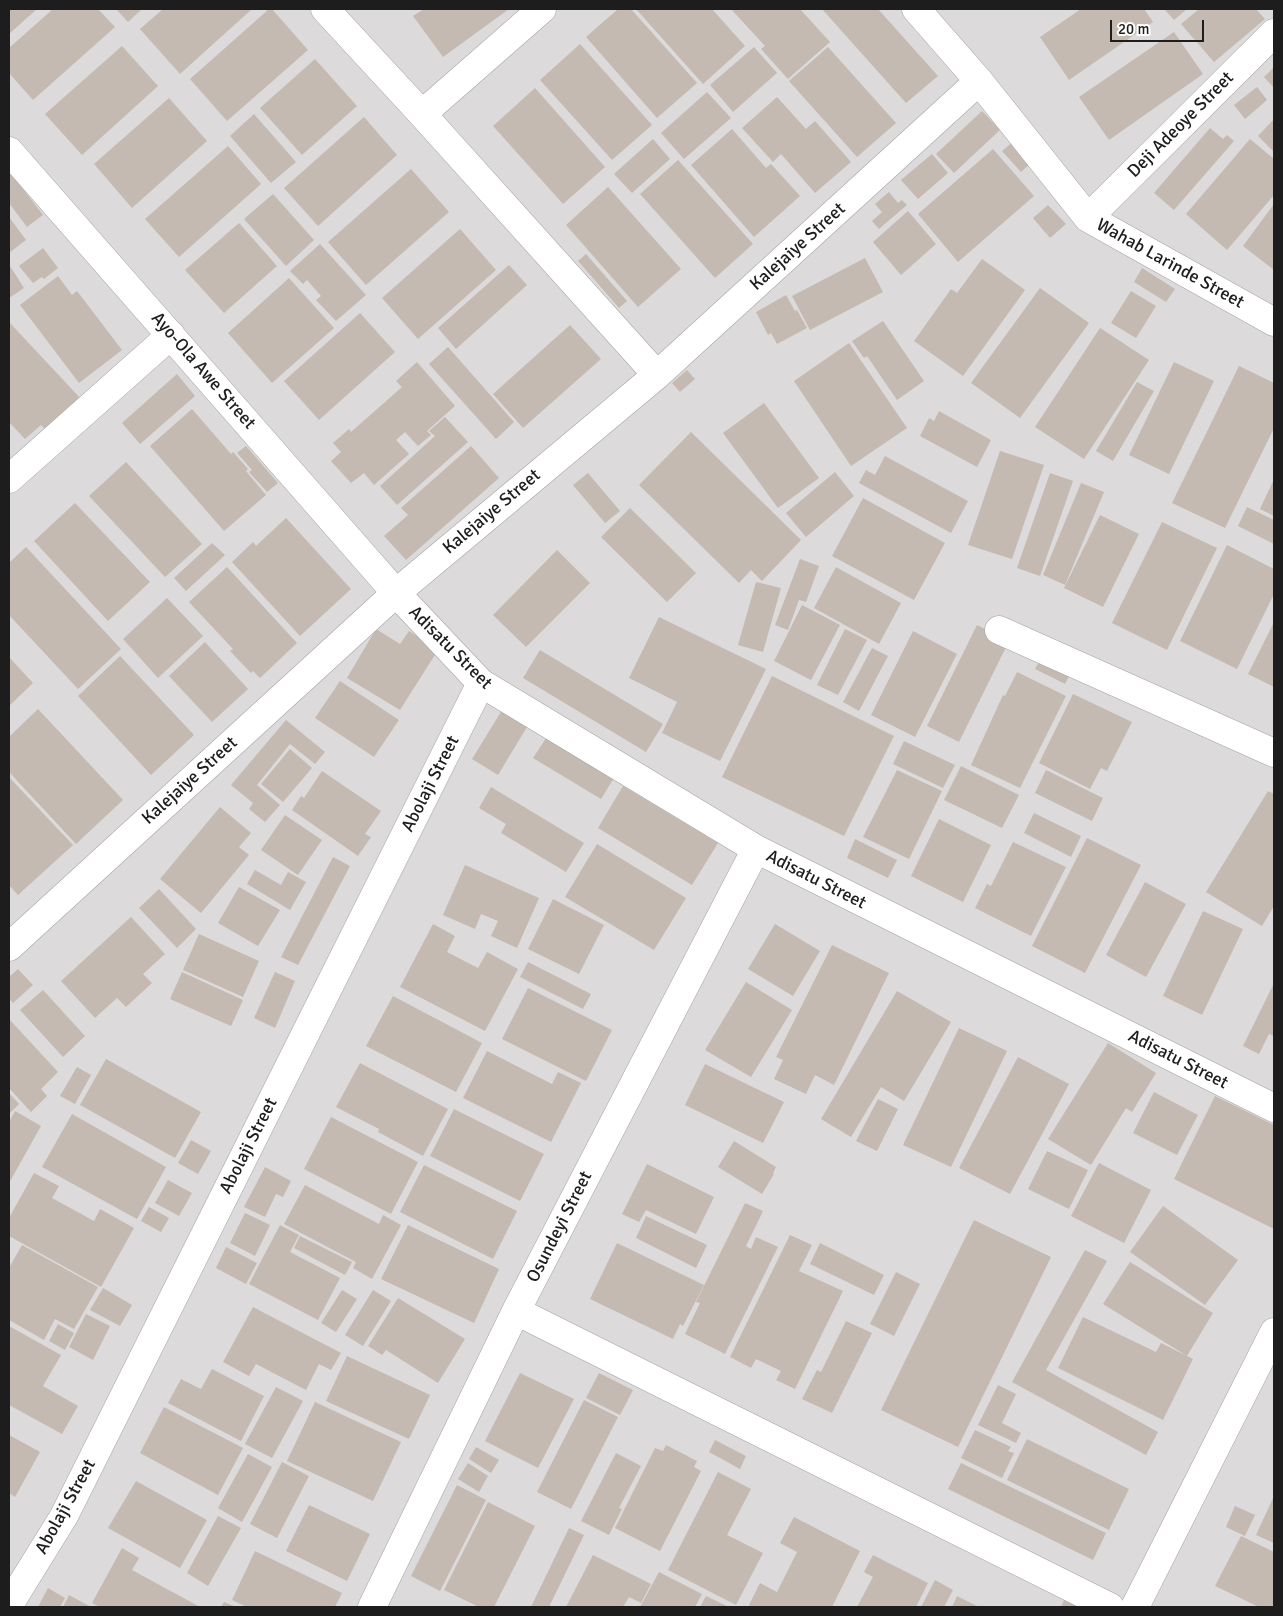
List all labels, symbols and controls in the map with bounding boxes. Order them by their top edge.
scale bar [1113,10,1207,42]
text: 20 m [1118,20,1149,38]
street label: Deji Adeoye Street [1123,67,1239,183]
street label: Kalejaiye Street [746,199,850,295]
street label: Wahab Larinde Street [1092,214,1248,314]
street label: Ayo-Ola Awe Street [146,308,260,434]
street label: Kalejaiye Street [439,465,545,559]
street label: Adisatu Street [404,602,496,694]
street label: Abolaji Street [398,732,464,836]
street label: Kalejaiye Street [138,733,242,829]
street label: Adisatu Street [763,846,869,914]
street label: Adisatu Street [1125,1026,1231,1094]
street label: Abolaji Street [216,1094,282,1198]
street label: Osundeyi Street [523,1168,597,1286]
street label: Abolaji Street [31,1456,101,1558]

